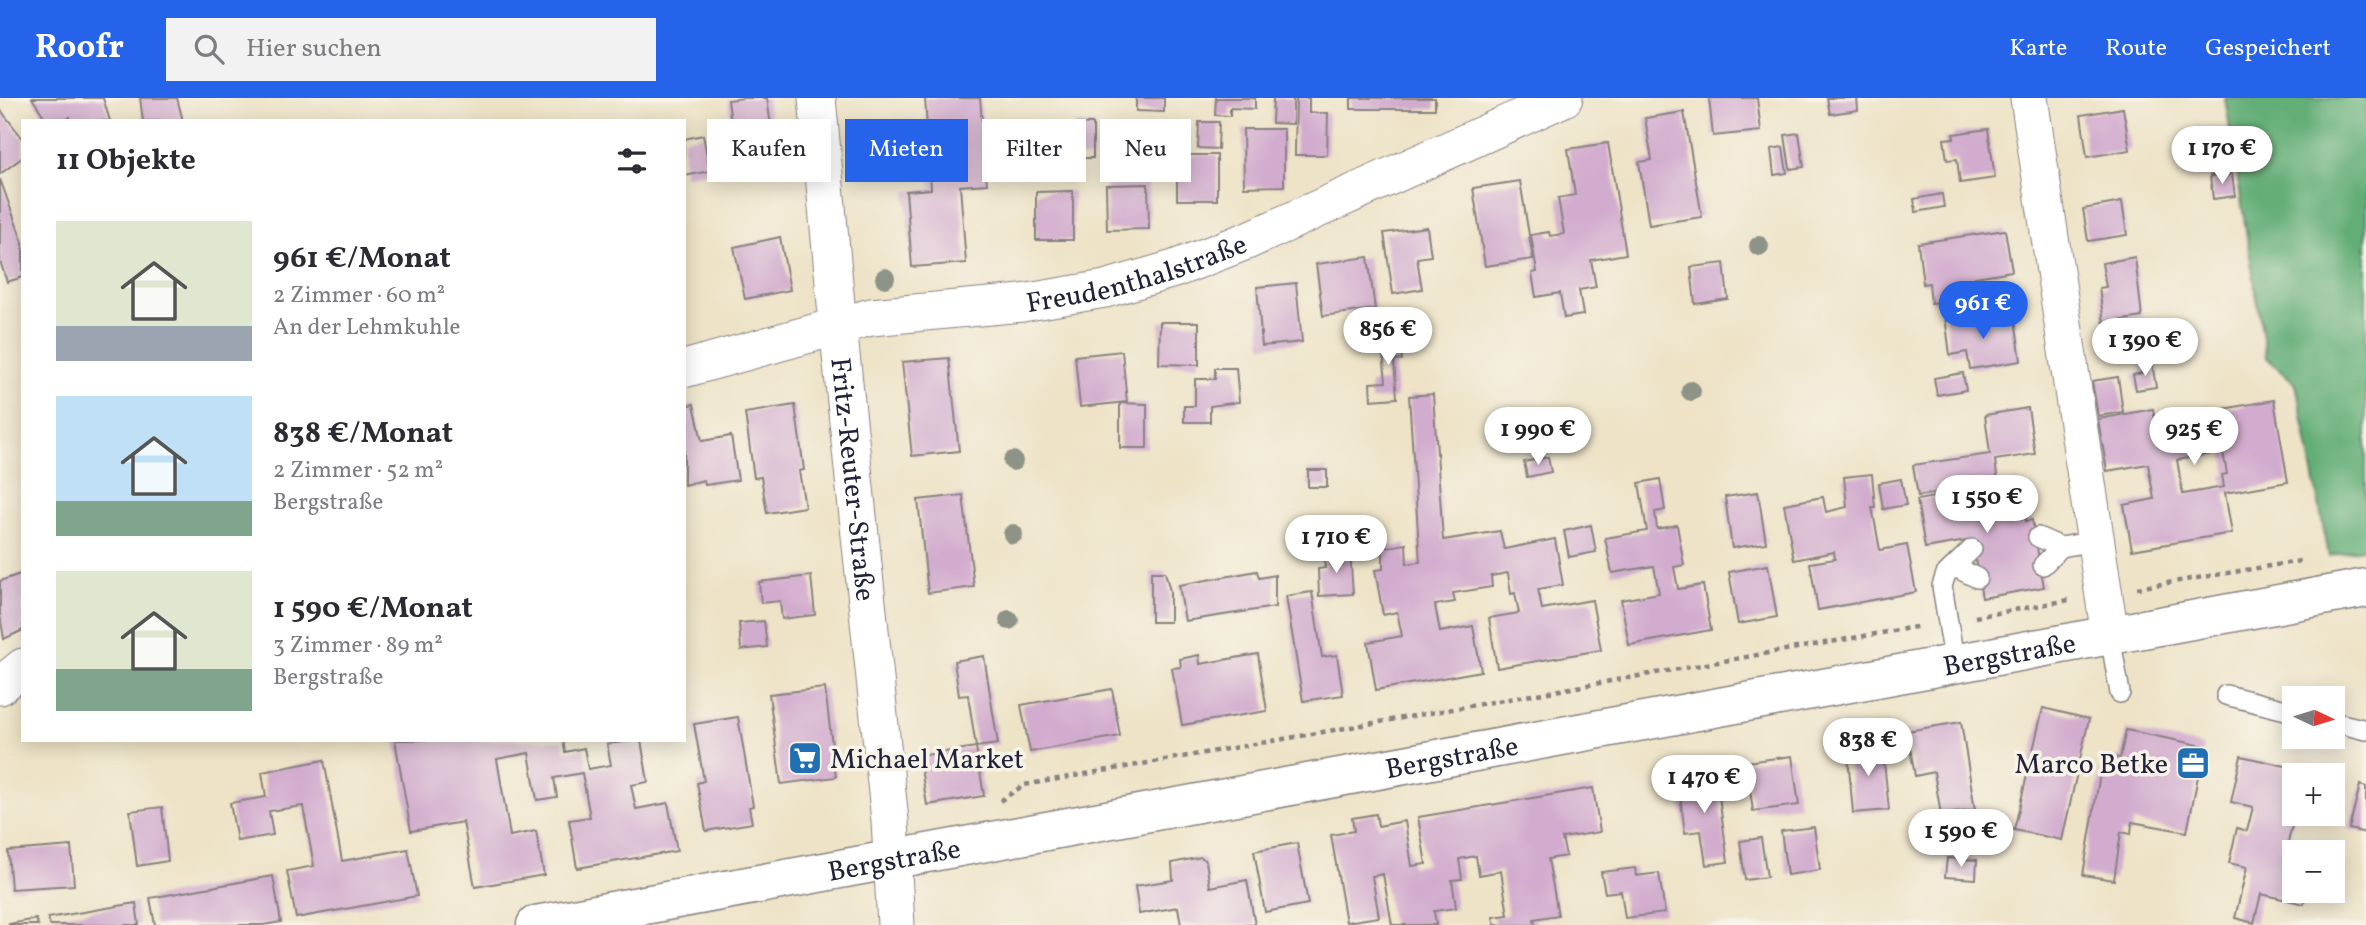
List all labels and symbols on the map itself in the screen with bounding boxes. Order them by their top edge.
pin: 1 170 € [2157,126,2287,186]
street label: Freudenthalstraße [1023,226,1253,324]
pin: 961 € [1934,282,2032,341]
pin: 856 € [1339,308,1437,367]
pin: 1 390 € [2080,318,2210,378]
street label: Fritz-Reuter-Straße [819,356,884,603]
pin: 1 990 € [1473,408,1603,467]
pin: 925 € [2145,408,2243,467]
pin: 1 550 € [1922,476,2052,535]
pin: 1 710 € [1271,516,1401,575]
street label: Bergstraße [1940,625,2079,687]
north arrow [2282,686,2345,749]
pin: 838 € [1819,718,1917,778]
street label: Bergstraße [1382,728,1522,790]
supermarket icon: Michael Market [786,739,824,777]
place label: Michael Market [830,741,1024,780]
office icon: Marco Betke [2174,744,2212,782]
place label: Marco Betke [2015,746,2168,785]
pin: 1 470 € [1639,756,1769,815]
pin: 1 590 € [1896,810,2026,869]
street label: Bergstraße [825,830,964,893]

